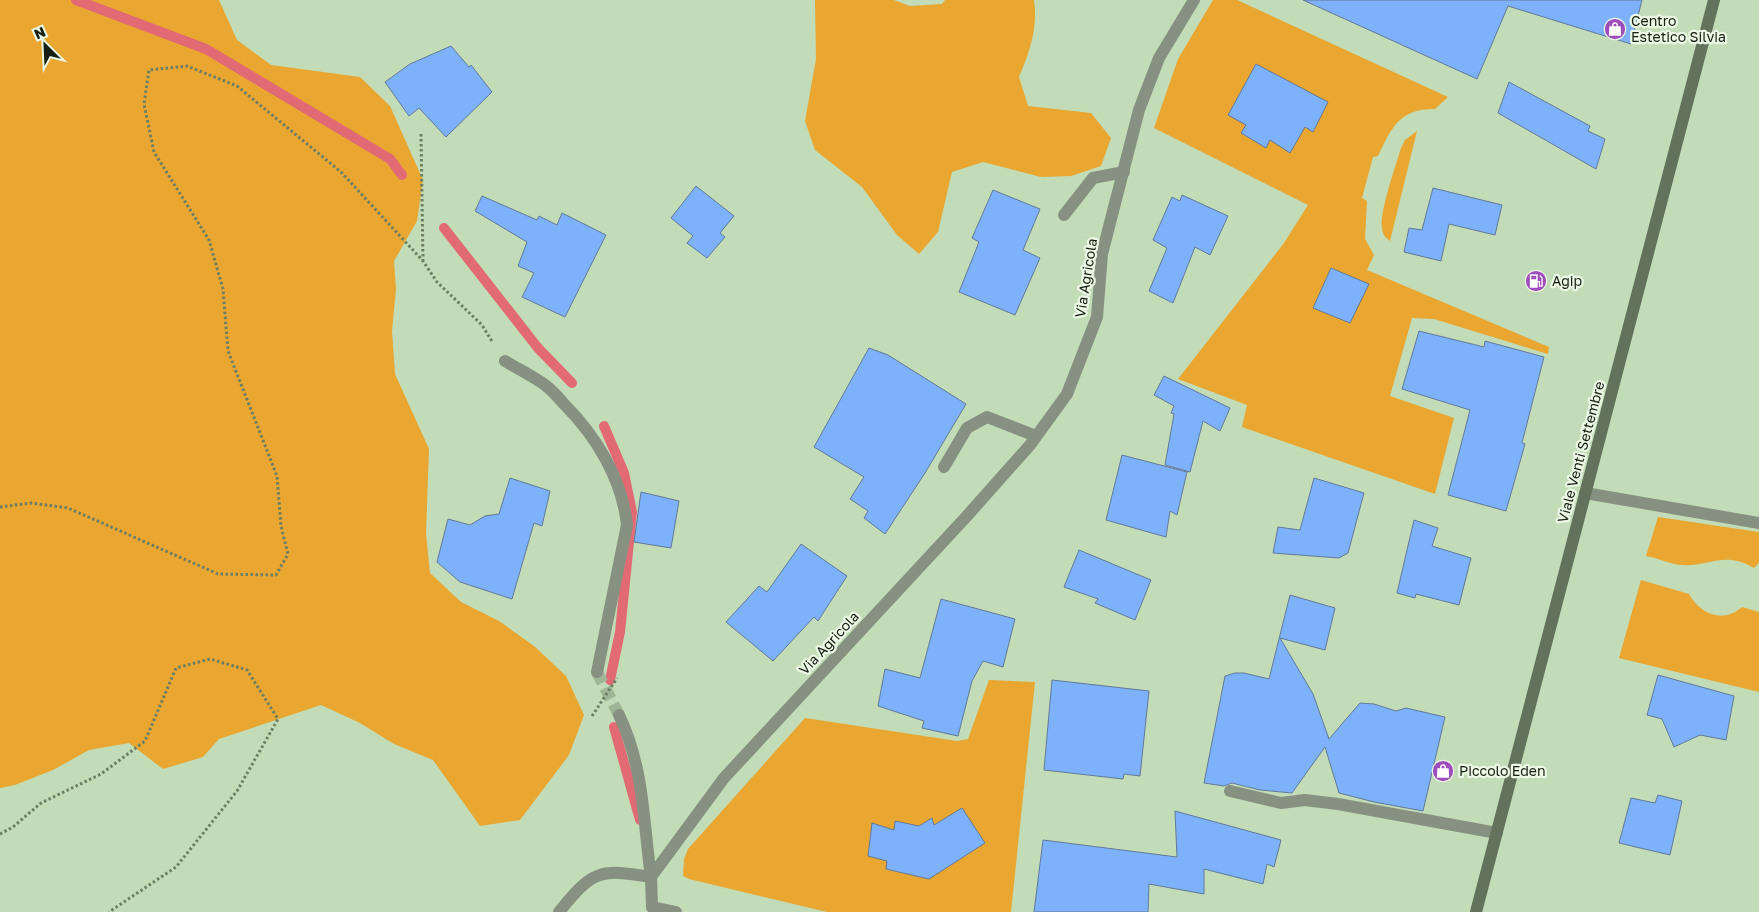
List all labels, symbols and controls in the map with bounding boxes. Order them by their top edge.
place label: Centro Estetico Silvia [1631,12,1726,45]
shop icon: Centro Estetico Silvia [1603,17,1627,41]
north arrow [20,20,70,70]
text: N [31,23,48,43]
street label: Via Agricola [1071,237,1100,319]
fuel station icon: Agip [1524,269,1548,293]
place label: Agip [1552,272,1582,289]
street label: Viale Venti Settembre [1553,379,1608,524]
street label: Via Agricola [795,608,862,678]
shop icon: Piccolo Eden [1431,759,1455,783]
place label: Piccolo Eden [1459,762,1546,779]

